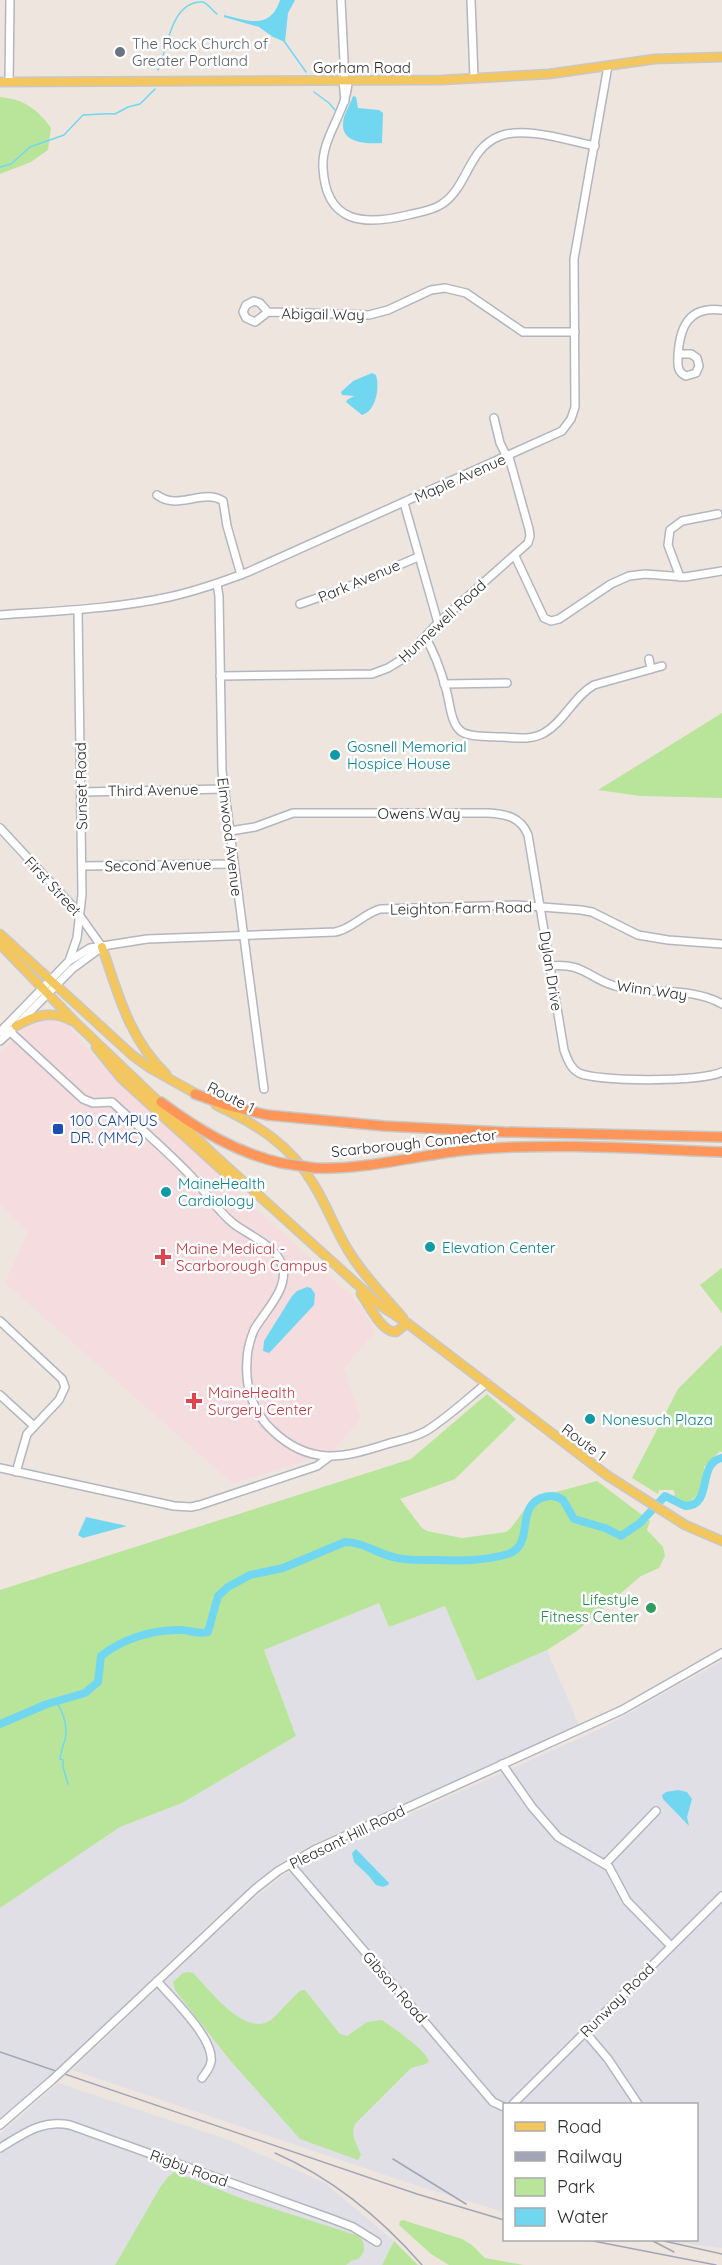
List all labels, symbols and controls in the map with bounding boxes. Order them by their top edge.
place label: The Rock Church of Greater Portland [132,34,269,70]
marker: The Rock Church of Greater Portland [113,45,127,59]
street label: Gorham Road [313,58,411,77]
street label: Abigail Way [281,304,365,324]
street label: Maple Avenue [411,449,509,507]
street label: Park Avenue [315,555,403,607]
street label: Hunnewell Road [394,575,490,667]
place label: Gosnell Memorial Hospice House [347,737,467,773]
street label: Sunset Road [71,742,91,830]
marker: Gosnell Memorial Hospice House [328,748,342,762]
street label: Elmwood Avenue [213,777,247,897]
street label: Third Avenue [107,780,199,800]
street label: Owens Way [377,804,461,823]
street label: First Street [21,852,85,920]
street label: Second Avenue [104,855,212,875]
street label: Leighton Farm Road [390,897,532,919]
street label: Dylan Drive [535,930,567,1012]
street label: Winn Way [615,976,689,1004]
street label: Route 1 [204,1077,258,1117]
place label: 100 CAMPUS DR. (MMC) [70,1111,157,1147]
marker: 100 CAMPUS DR. (MMC) [51,1122,65,1136]
street label: Scarborough Connector [330,1125,498,1161]
place label: MaineHealth Cardiology [178,1174,265,1210]
marker: MaineHealth Cardiology [159,1185,173,1199]
place label: Elevation Center [442,1238,556,1257]
place label: Maine Medical - Scarborough Campus [176,1239,327,1275]
marker: Elevation Center [423,1240,437,1254]
marker: Maine Medical - Scarborough Campus [154,1248,172,1266]
place label: MaineHealth Surgery Center [208,1383,313,1419]
marker: MaineHealth Surgery Center [185,1392,203,1410]
place label: Nonesuch Plaza [602,1410,713,1429]
marker: Nonesuch Plaza [583,1412,597,1426]
street label: Route 1 [558,1419,610,1465]
place label: Lifestyle Fitness Center [541,1590,639,1626]
marker: Lifestyle Fitness Center [644,1601,658,1615]
street label: Pleasant Hill Road [286,1801,408,1873]
street label: Gibson Road [359,1947,431,2027]
street label: Runway Road [576,1959,658,2041]
legend [503,2103,698,2241]
text: Road [557,2115,602,2138]
street label: Rigby Road [147,2145,231,2191]
text: Railway [557,2145,623,2168]
text: Park [557,2175,595,2198]
text: Water [557,2205,608,2228]

